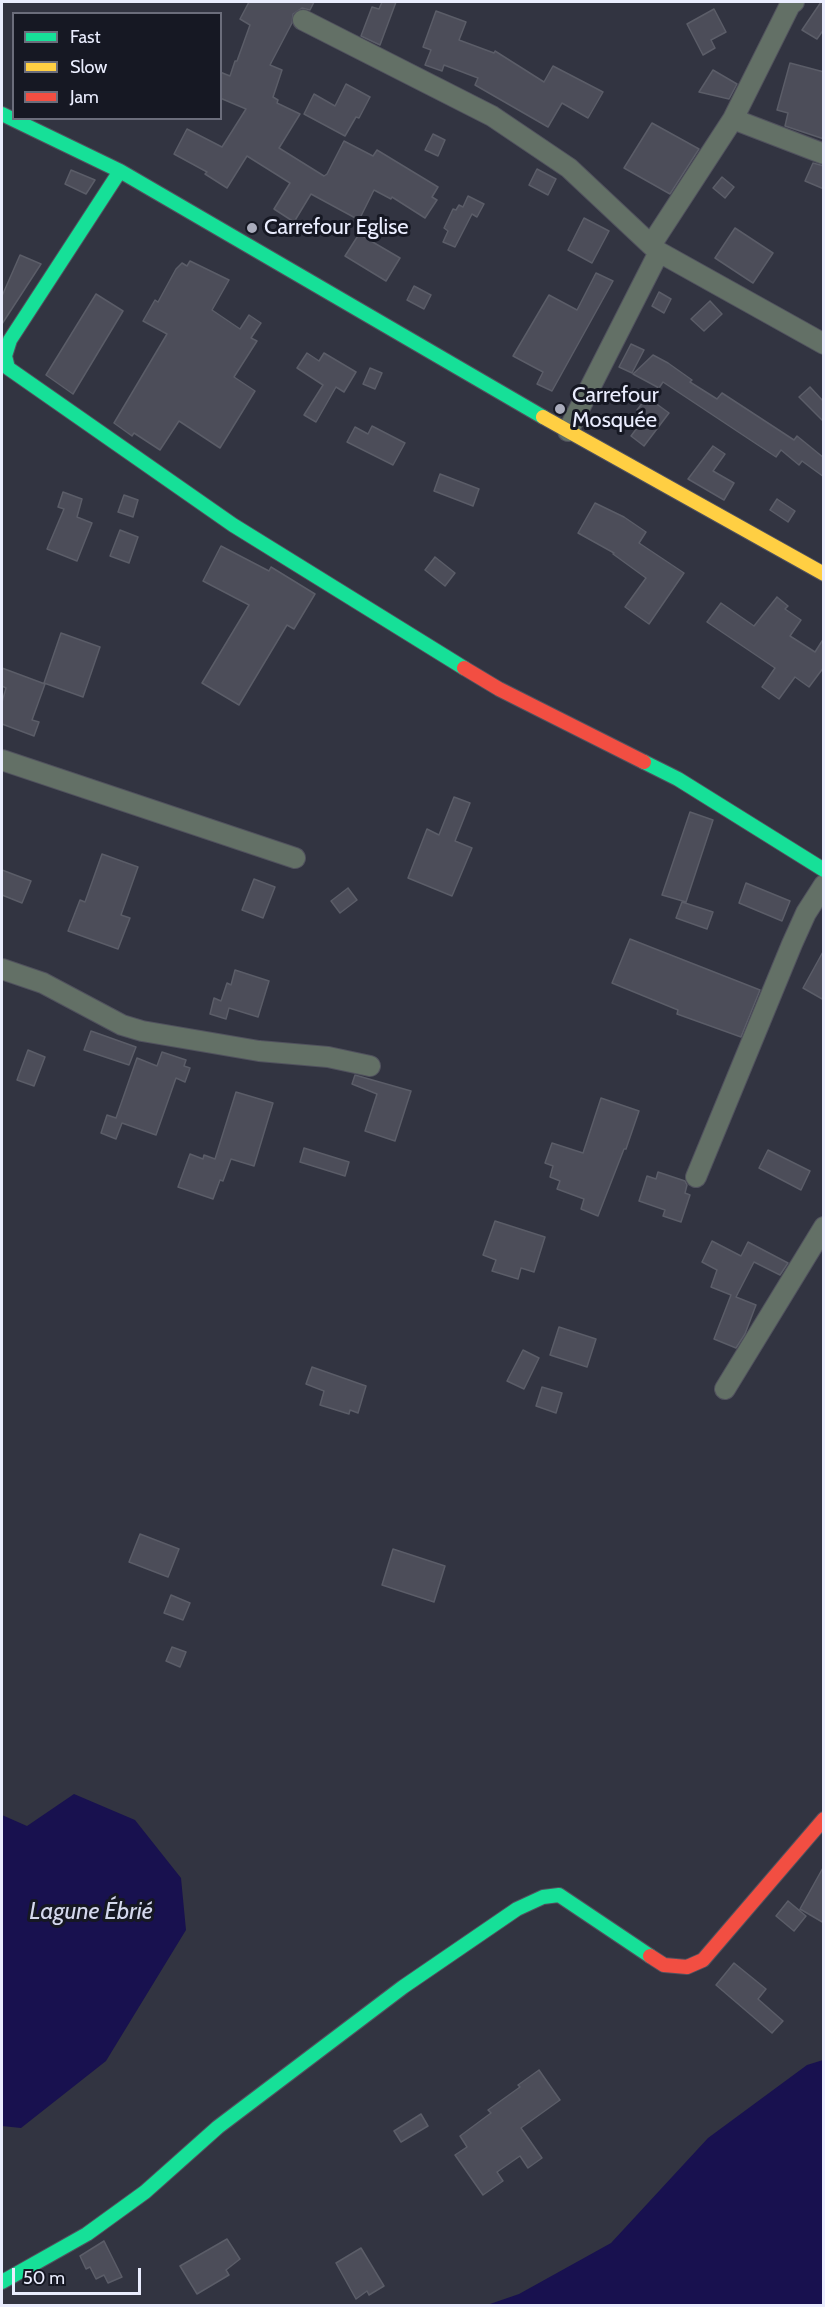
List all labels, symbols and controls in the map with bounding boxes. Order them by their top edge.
legend [12,12,222,120]
text: Fast [70,26,101,48]
text: Slow [70,56,107,78]
text: Jam [70,86,99,108]
place label: Carrefour Eglise [264,215,409,241]
marker: Carrefour Eglise [245,221,259,235]
place label: Carrefour Mosquée [572,383,659,434]
marker: Carrefour Mosquée [553,402,567,416]
water label: Lagune Ébrié [29,1898,153,1926]
scale bar [15,2256,144,2294]
text: 50 m [23,2267,65,2289]

